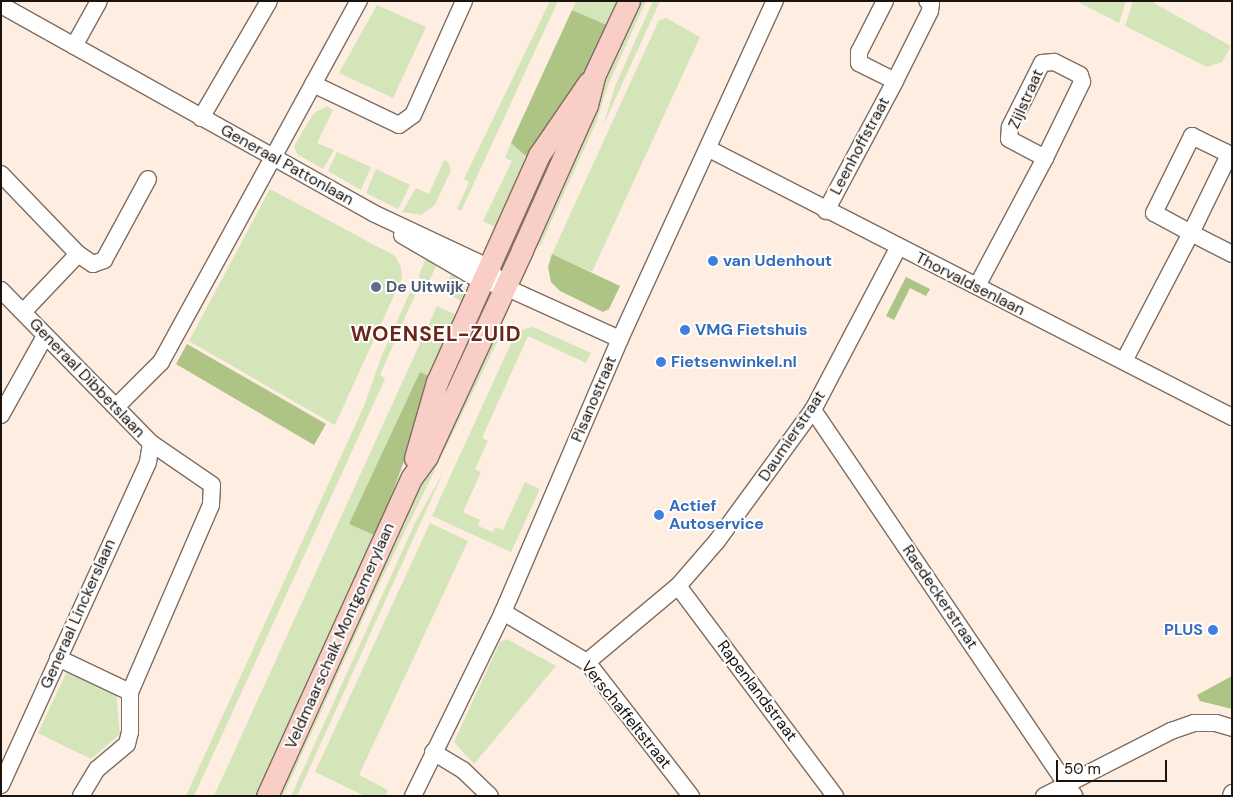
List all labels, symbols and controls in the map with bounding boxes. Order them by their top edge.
street label: Zijlstraat [1004,66,1048,132]
street label: Leenhoffstraat [826,94,894,198]
street label: Generaal Pattonlaan [217,120,357,210]
street label: Thorvaldsenlaan [912,248,1028,320]
place label: van Udenhout [723,251,832,271]
marker: van Udenhout [707,255,719,267]
place label: De Uitwijk [386,277,464,297]
marker: De Uitwijk [370,281,382,293]
street label: Generaal Dibbetslaan [25,314,149,442]
place label: VMG Fietshuis [695,320,808,340]
district label: WOENSEL-ZUID [349,321,523,347]
marker: VMG Fietshuis [679,324,691,336]
place label: Fietsenwinkel.nl [671,352,797,372]
street label: Pisanostraat [567,353,621,445]
marker: Fietsenwinkel.nl [655,356,667,368]
street label: Daumierstraat [755,387,829,485]
place label: Actief Autoservice [669,496,764,534]
marker: Actief Autoservice [653,509,665,521]
street label: Veldmaarschalk Montgomerylaan [281,520,399,752]
street label: Generaal Linckerslaan [36,536,120,692]
street label: Raedeckerstraat [898,541,982,653]
place label: PLUS [1164,620,1203,640]
marker: PLUS [1207,624,1219,636]
street label: Rapenlandstraat [713,637,801,745]
street label: Verschaffeltstraat [577,657,675,773]
scale bar [1058,750,1169,782]
text: 50 m [1064,759,1101,779]

